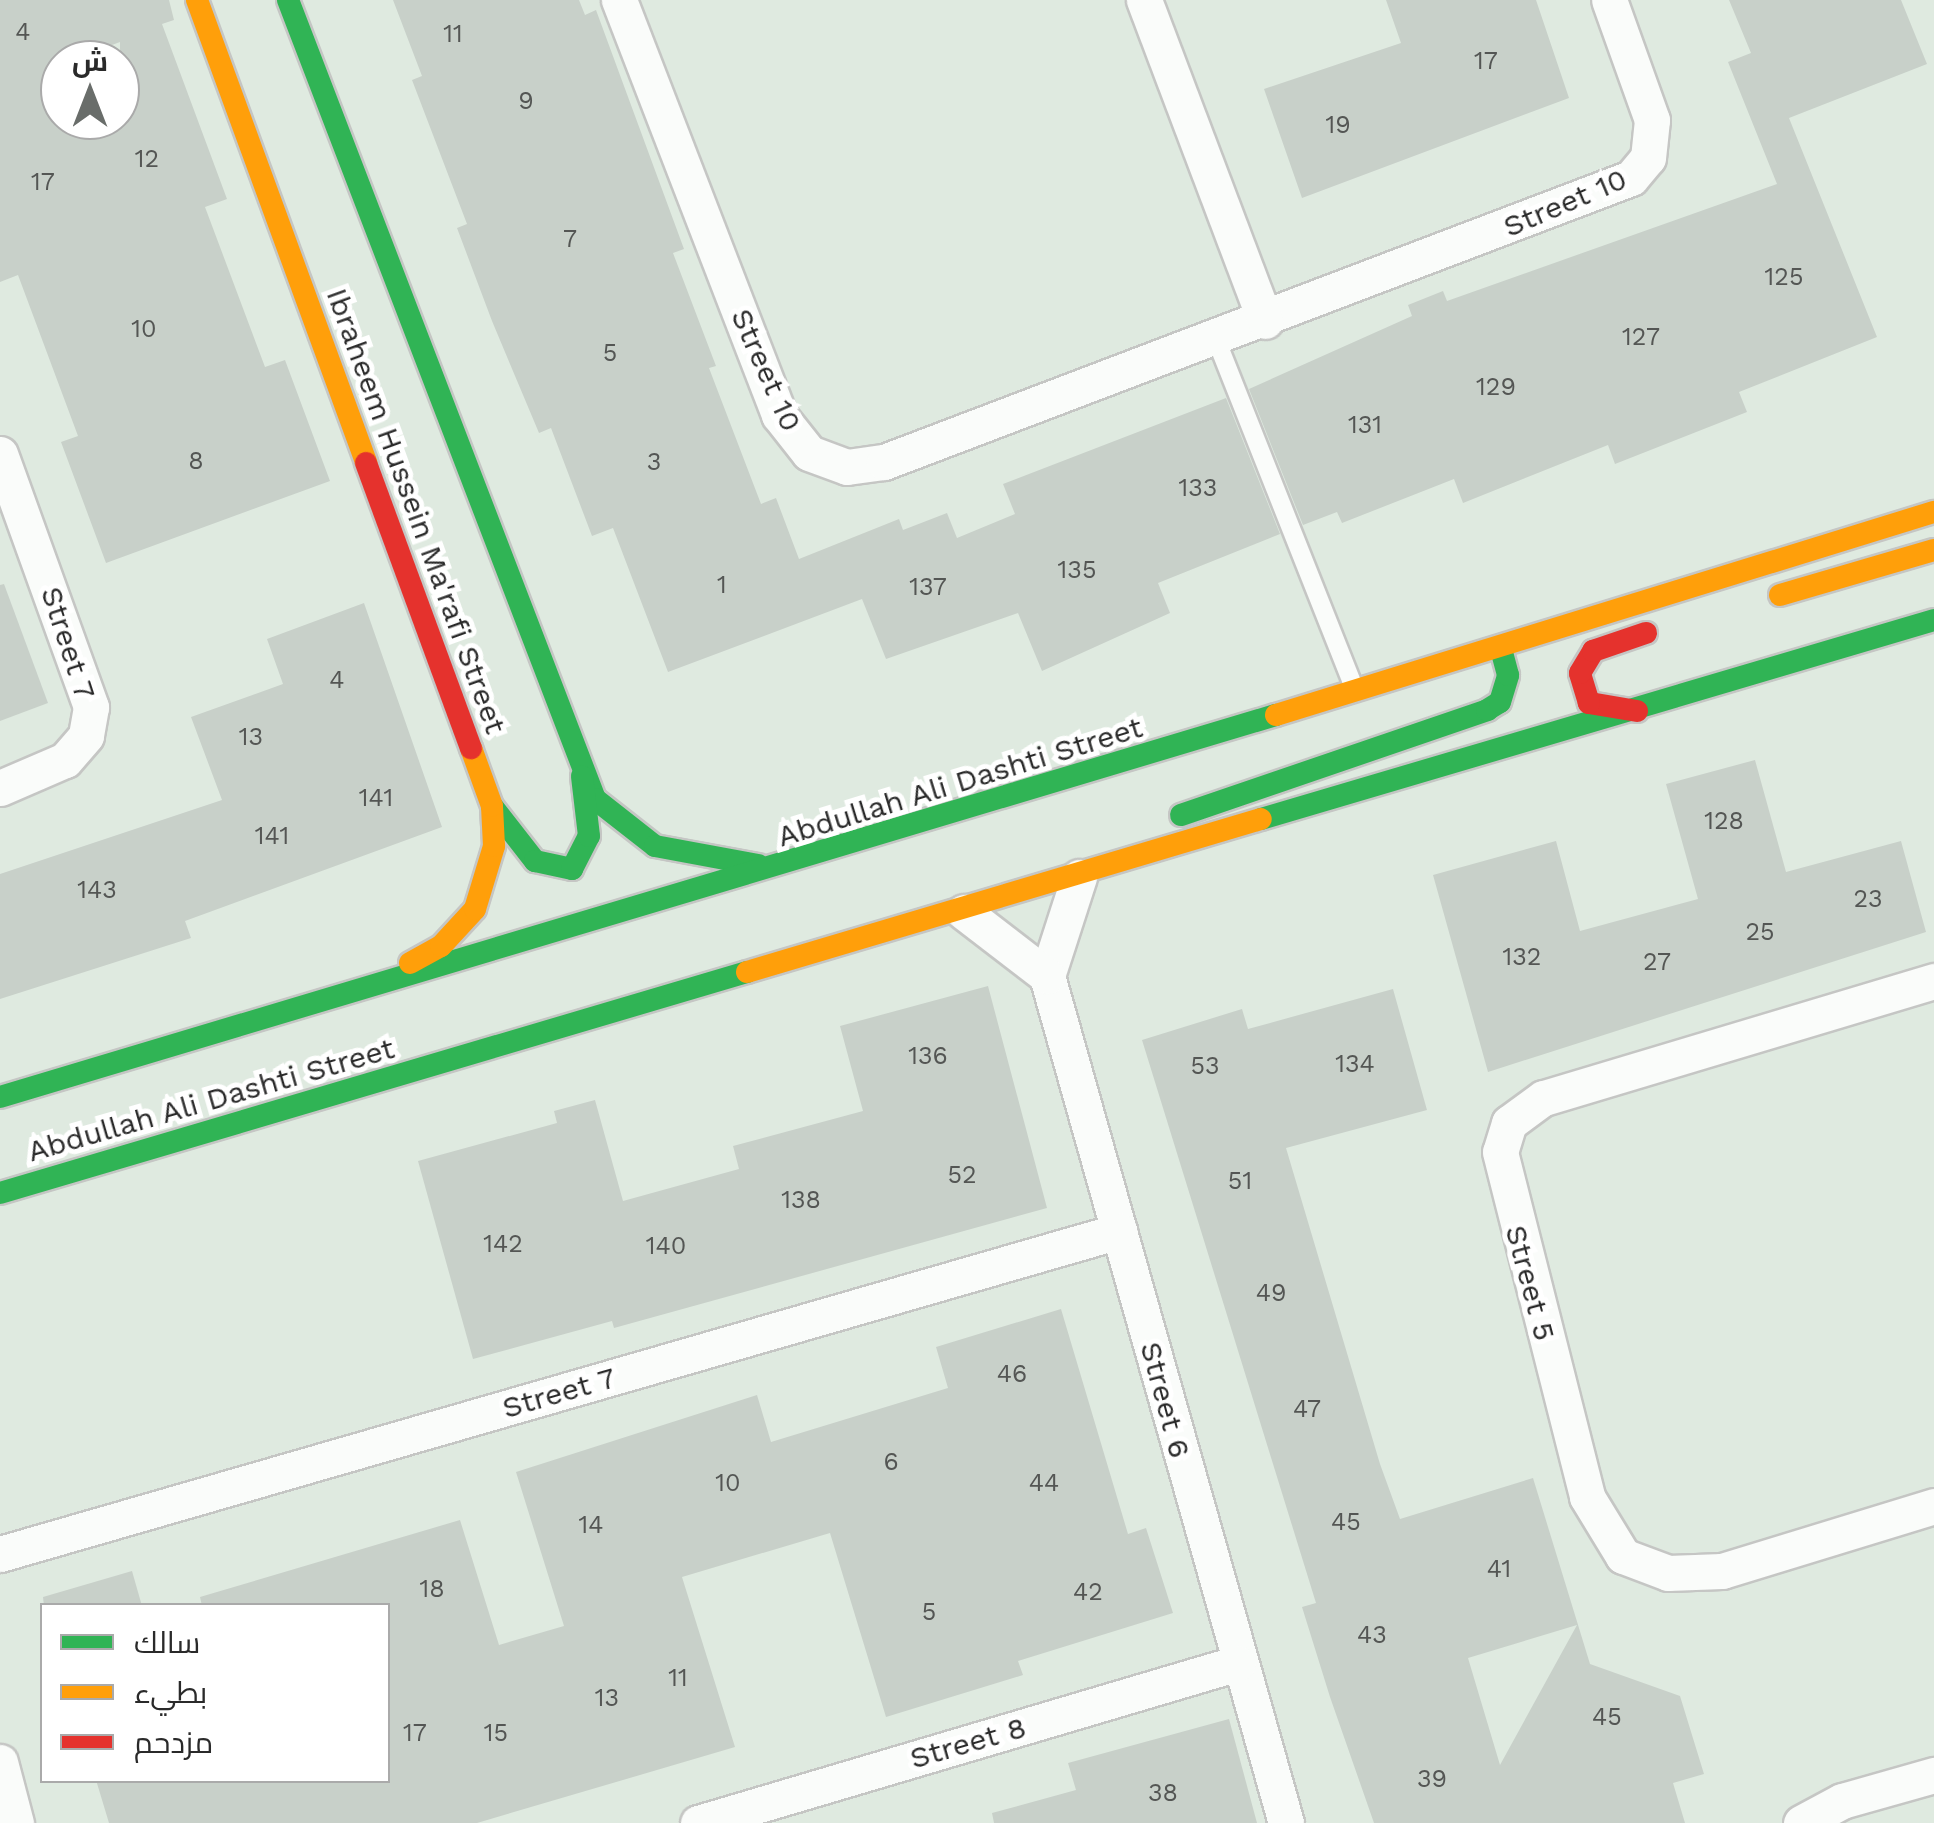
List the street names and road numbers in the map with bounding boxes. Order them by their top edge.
street label: Street 10 [1498,161,1632,245]
street label: Ibraheem Hussein Ma'rafi Street [318,283,514,739]
street label: Street 10 [723,303,809,437]
street label: Street 7 [33,582,103,704]
street label: Abdullah Ali Dashti Street [773,709,1147,855]
street label: Abdullah Ali Dashti Street [23,1030,399,1170]
street label: Street 5 [1497,1221,1563,1345]
street label: Street 6 [1132,1338,1198,1462]
street label: Street 7 [498,1360,620,1426]
street label: Street 8 [906,1709,1030,1777]

